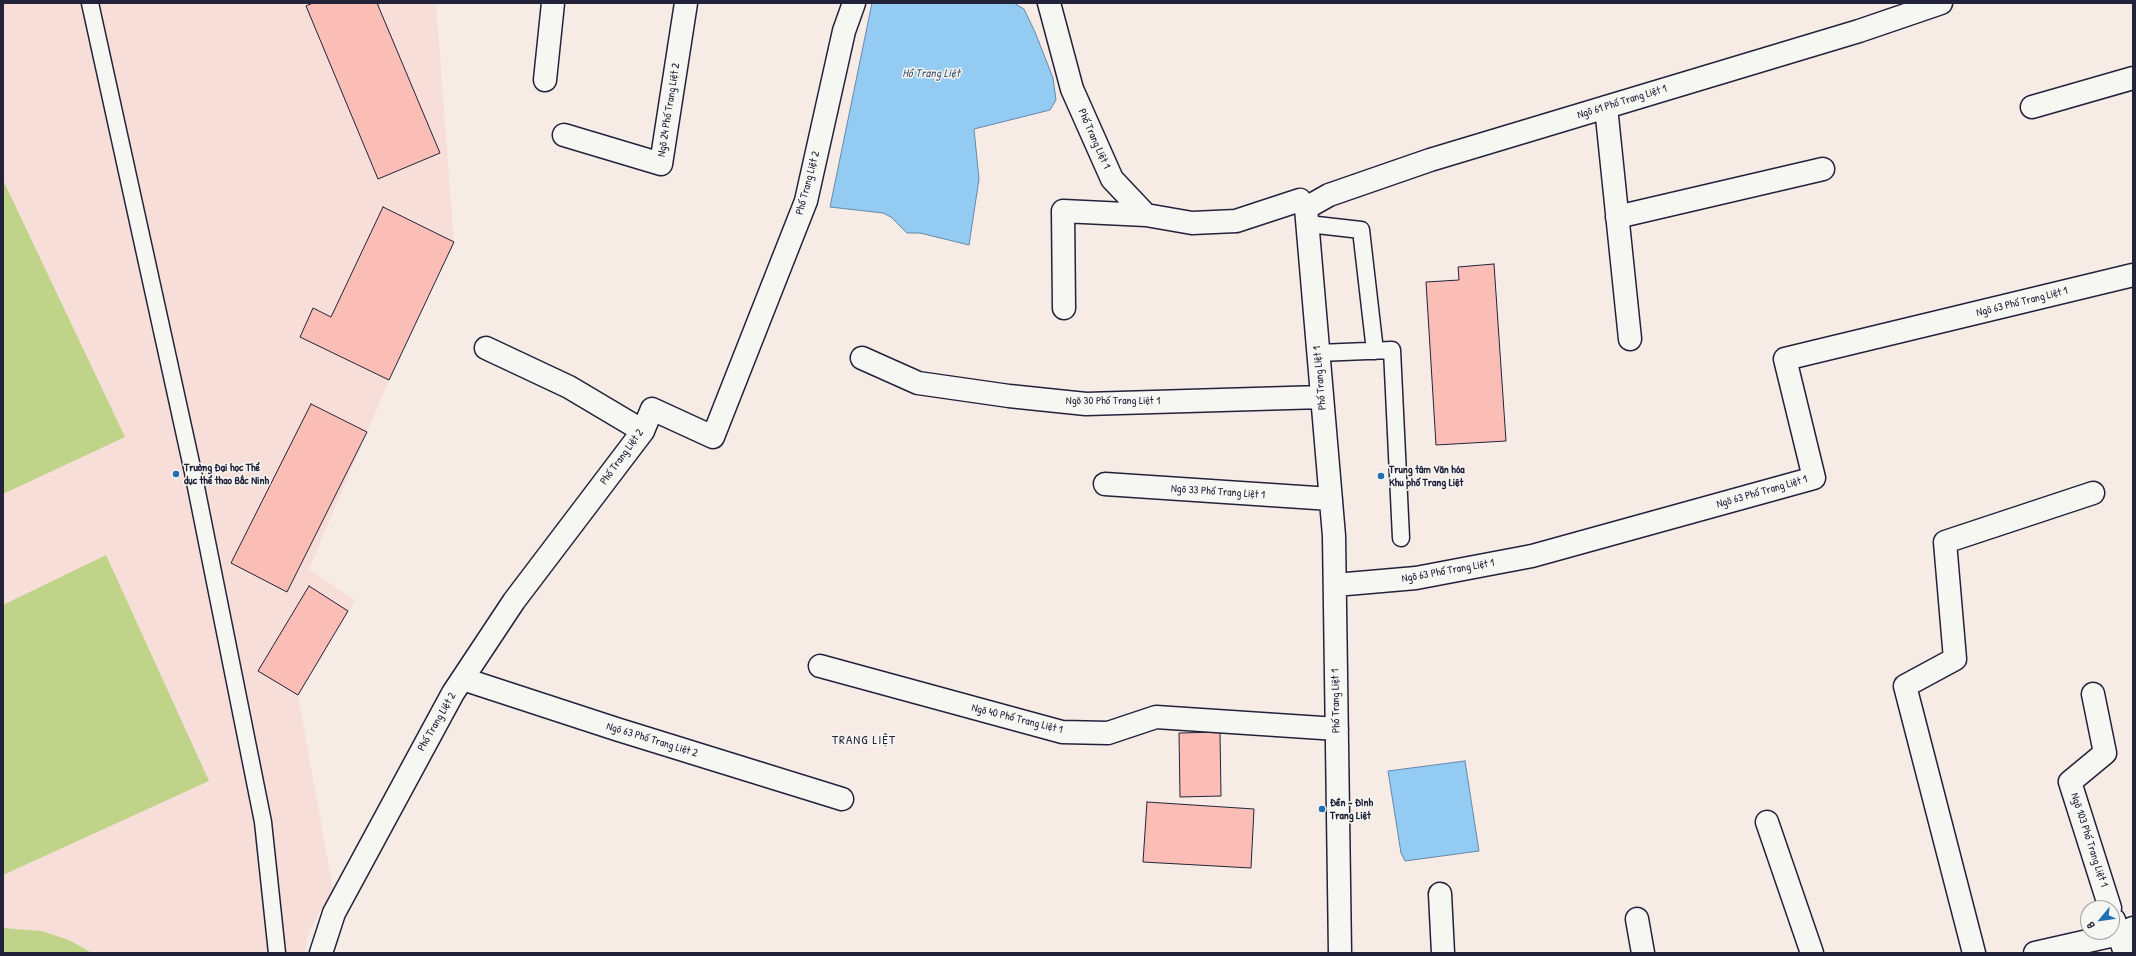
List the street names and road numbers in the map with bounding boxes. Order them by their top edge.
street label: Ngõ 24 Phố Trang Liệt 2 [655,62,683,158]
street label: Ngõ 61 Phố Trang Liệt 1 [1576,82,1668,122]
street label: Phố Trang Liệt 1 [1075,107,1113,171]
street label: Phố Trang Liệt 2 [793,150,823,216]
street label: Ngõ 63 Phố Trang Liệt 1 [1975,284,2069,320]
street label: Phố Trang Liệt 1 [1311,345,1329,411]
street label: Ngõ 30 Phố Trang Liệt 1 [1066,394,1160,408]
street label: Phố Trang Liệt 2 [597,427,647,487]
street label: Ngõ 63 Phố Trang Liệt 1 [1715,473,1809,511]
street label: Ngõ 33 Phố Trang Liệt 1 [1171,482,1265,502]
street label: Ngõ 63 Phố Trang Liệt 1 [1401,556,1495,586]
street label: Phố Trang Liệt 1 [1329,669,1343,733]
street label: Phố Trang Liệt 2 [415,690,459,754]
street label: Ngõ 40 Phố Trang Liệt 1 [970,701,1064,737]
street label: Ngõ 63 Phố Trang Liệt 2 [605,720,699,760]
street label: Ngõ 103 Phố Trang Liệt 1 [2068,791,2110,889]

